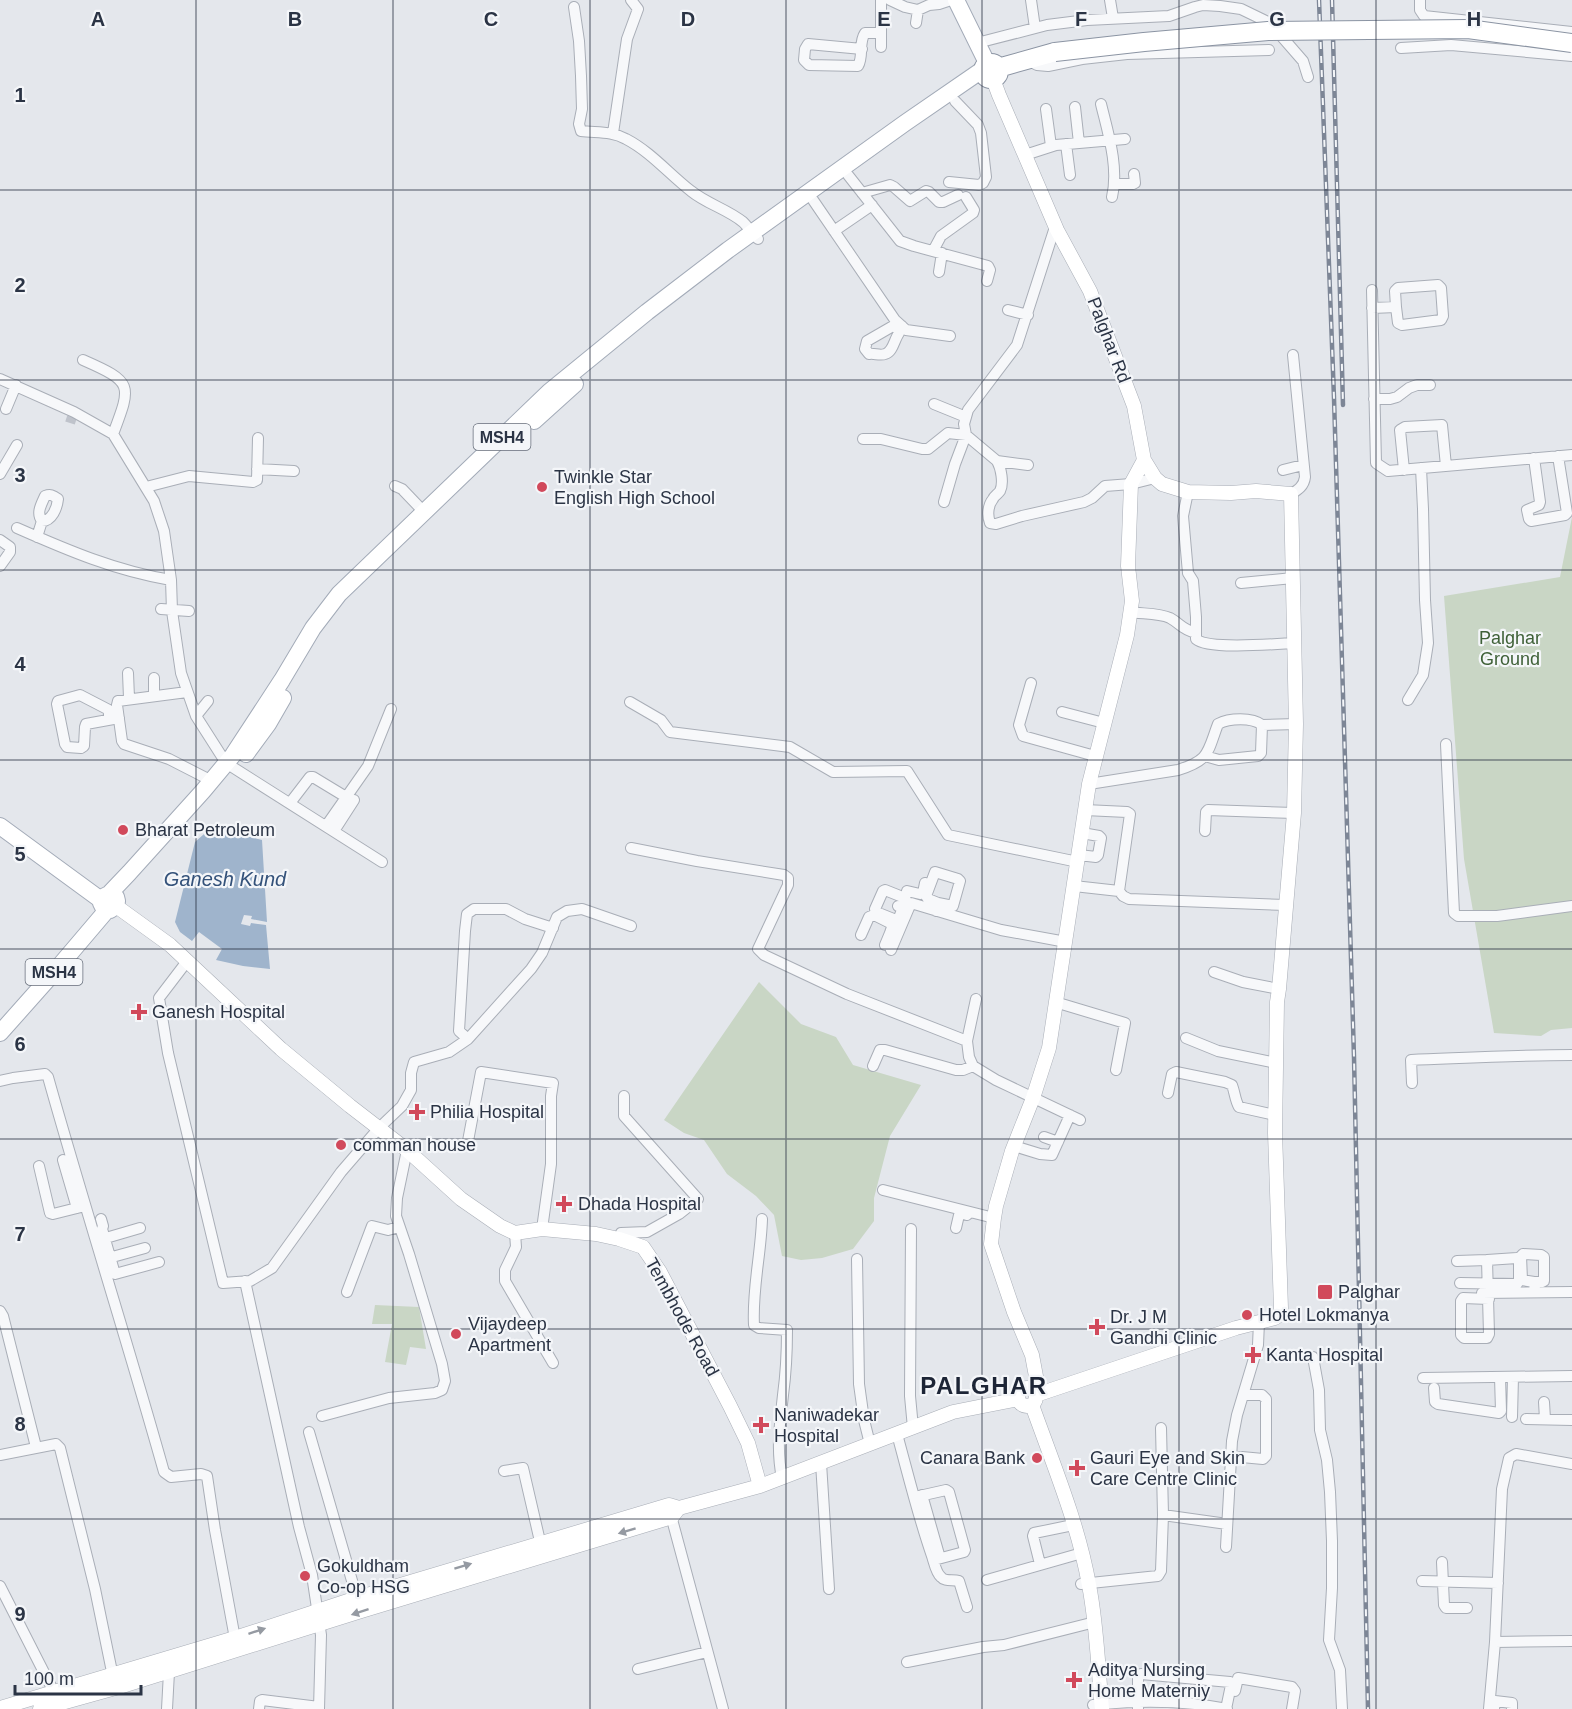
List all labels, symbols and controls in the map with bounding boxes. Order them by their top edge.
text: A [91,8,105,30]
text: B [288,8,302,30]
text: C [484,8,498,30]
text: D [681,8,695,30]
text: E [877,8,891,30]
text: F [1075,8,1087,30]
text: G [1269,8,1285,30]
text: H [1467,8,1481,30]
text: 1 [14,84,26,106]
text: 2 [14,274,26,296]
street label: Palghar Rd [1084,294,1134,386]
road number: MSH4 [474,424,530,450]
text: 3 [14,464,26,486]
place label: Twinkle Star English High School [554,467,715,508]
marker: Twinkle Star English High School [535,480,549,494]
park label: Palghar Ground [1479,628,1541,669]
text: 4 [14,653,26,675]
place label: Bharat Petroleum [135,820,275,840]
marker: Bharat Petroleum [116,823,130,837]
text: 5 [14,843,26,865]
water label: Ganesh Kund [164,868,287,890]
road number: MSH4 [26,959,82,985]
place label: Ganesh Hospital [152,1002,285,1022]
marker: Ganesh Hospital [130,1003,148,1021]
text: 6 [14,1033,26,1055]
place label: Philia Hospital [430,1102,544,1122]
marker: Philia Hospital [408,1103,426,1121]
place label: comman house [353,1135,476,1155]
marker: comman house [334,1138,348,1152]
place label: Dhada Hospital [578,1194,701,1214]
marker: Dhada Hospital [555,1195,573,1213]
text: 7 [14,1223,26,1245]
street label: Tembhode Road [641,1254,723,1380]
place label: Palghar [1338,1282,1400,1302]
marker: Palghar [1316,1283,1334,1301]
place label: Hotel Lokmanya [1259,1305,1390,1325]
place label: Dr. J M Gandhi Clinic [1110,1307,1217,1348]
marker: Hotel Lokmanya [1240,1308,1254,1322]
place label: Vijaydeep Apartment [468,1314,551,1355]
marker: Dr. J M Gandhi Clinic [1088,1318,1106,1336]
marker: Vijaydeep Apartment [449,1327,463,1341]
place label: Kanta Hospital [1266,1345,1383,1365]
marker: Kanta Hospital [1244,1346,1262,1364]
district label: PALGHAR [920,1372,1048,1399]
place label: Naniwadekar Hospital [774,1405,879,1446]
text: 8 [14,1413,26,1435]
marker: Naniwadekar Hospital [752,1416,770,1434]
place label: Canara Bank [920,1448,1026,1468]
place label: Gauri Eye and Skin Care Centre Clinic [1090,1448,1245,1489]
marker: Canara Bank [1030,1451,1044,1465]
marker: Gauri Eye and Skin Care Centre Clinic [1068,1459,1086,1477]
one-way arrow [618,1527,636,1536]
place label: Gokuldham Co-op HSG [317,1556,410,1597]
one-way arrow [454,1561,472,1570]
marker: Gokuldham Co-op HSG [298,1569,312,1583]
text: 9 [14,1603,26,1625]
one-way arrow [351,1608,369,1617]
one-way arrow [248,1625,266,1635]
scale bar [15,1658,141,1696]
place label: Aditya Nursing Home Materniy [1088,1660,1210,1701]
text: 100 m [24,1669,74,1689]
marker: Aditya Nursing Home Materniy [1065,1671,1083,1689]

